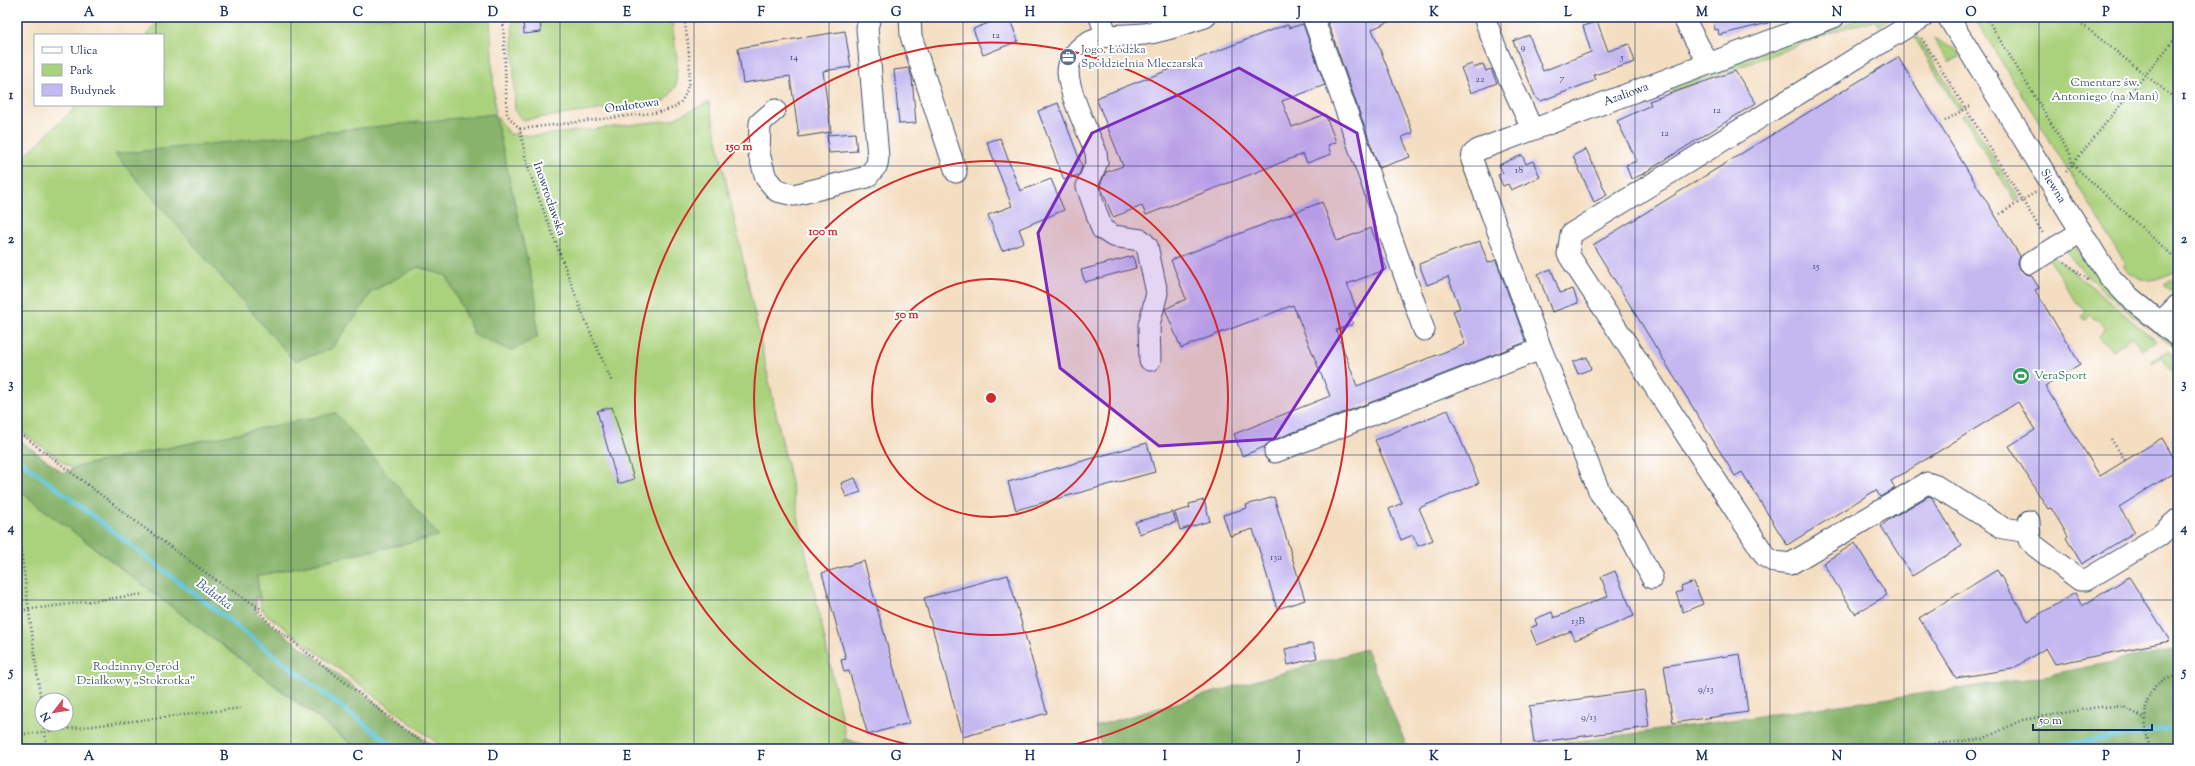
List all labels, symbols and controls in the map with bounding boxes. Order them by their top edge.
text: A [84,4,95,22]
text: B [220,4,229,22]
text: C [353,4,363,22]
text: D [488,4,498,22]
text: E [623,4,631,22]
text: F [757,4,765,22]
text: G [891,4,902,22]
text: H [1025,4,1036,22]
text: I [1163,4,1168,22]
text: J [1296,4,1301,22]
text: K [1429,4,1439,22]
text: L [1564,4,1572,22]
text: M [1696,4,1708,22]
text: N [1832,4,1843,22]
text: O [1965,4,1977,22]
text: P [2102,4,2110,22]
house number: 12 [992,28,1000,43]
legend [34,34,164,106]
house number: 9 [1521,40,1526,55]
place label: Jogo. Łódzka Spółdzielnia Mleczarska [1080,41,1204,73]
text: Ulica [70,42,98,60]
office icon: Jogo. Łódzka Spółdzielnia Mleczarska [1058,47,1078,67]
house number: 14 [790,50,798,65]
house number: 5 [1619,50,1624,65]
text: Park [70,62,93,80]
house number: 7 [1559,71,1565,86]
house number: 22 [1475,72,1485,87]
park label: Cmentarz św. Antoniego (na Mani) [2051,74,2159,106]
street label: Azaliowa [1601,78,1652,111]
text: Budynek [70,82,117,100]
text: 1 [9,87,14,105]
text: 1 [2182,87,2187,105]
street label: Omłotowa [604,93,661,119]
house number: 12 [1713,103,1721,118]
house number: 12 [1661,126,1669,141]
text: 150 m [724,138,753,156]
street label: Inowrocławska [528,160,570,239]
house number: 18 [1515,163,1523,178]
street label: Siewna [2035,165,2071,207]
text: 100 m [807,223,838,241]
text: 2 [8,231,15,249]
text: 2 [2181,231,2188,249]
house number: 15 [1813,259,1820,274]
text: 50 m [895,306,919,324]
sports icon: VeraSport [2011,366,2031,386]
place label: VeraSport [2034,367,2087,385]
text: 3 [8,376,14,394]
text: 3 [2181,376,2187,394]
centre of rings [984,391,998,405]
text: 4 [7,520,15,538]
text: 4 [2180,520,2188,538]
house number: 13a [1270,550,1282,565]
water label: Bałutka [192,575,236,615]
house number: 13B [1571,614,1586,629]
park label: Rodzinny Ogród Działkowy „Stokrotka” [77,658,195,690]
text: 5 [8,664,14,682]
text: 5 [2181,664,2187,682]
house number: 9/13 [1698,682,1714,697]
north arrow [34,692,74,732]
scale bar [2033,706,2152,732]
text: N [37,709,56,725]
house number: 9/13 [1581,710,1597,725]
text: 50 m [2038,712,2062,730]
text: A [84,748,95,766]
text: B [220,748,229,766]
text: C [353,748,363,766]
text: D [488,748,498,766]
text: E [623,748,631,766]
text: F [757,748,765,766]
text: G [891,748,902,766]
text: H [1025,748,1036,766]
text: I [1163,748,1168,766]
text: J [1296,748,1301,766]
text: K [1429,748,1439,766]
text: L [1564,748,1572,766]
text: M [1696,748,1708,766]
text: N [1832,748,1843,766]
text: O [1965,748,1977,766]
text: P [2102,748,2110,766]

